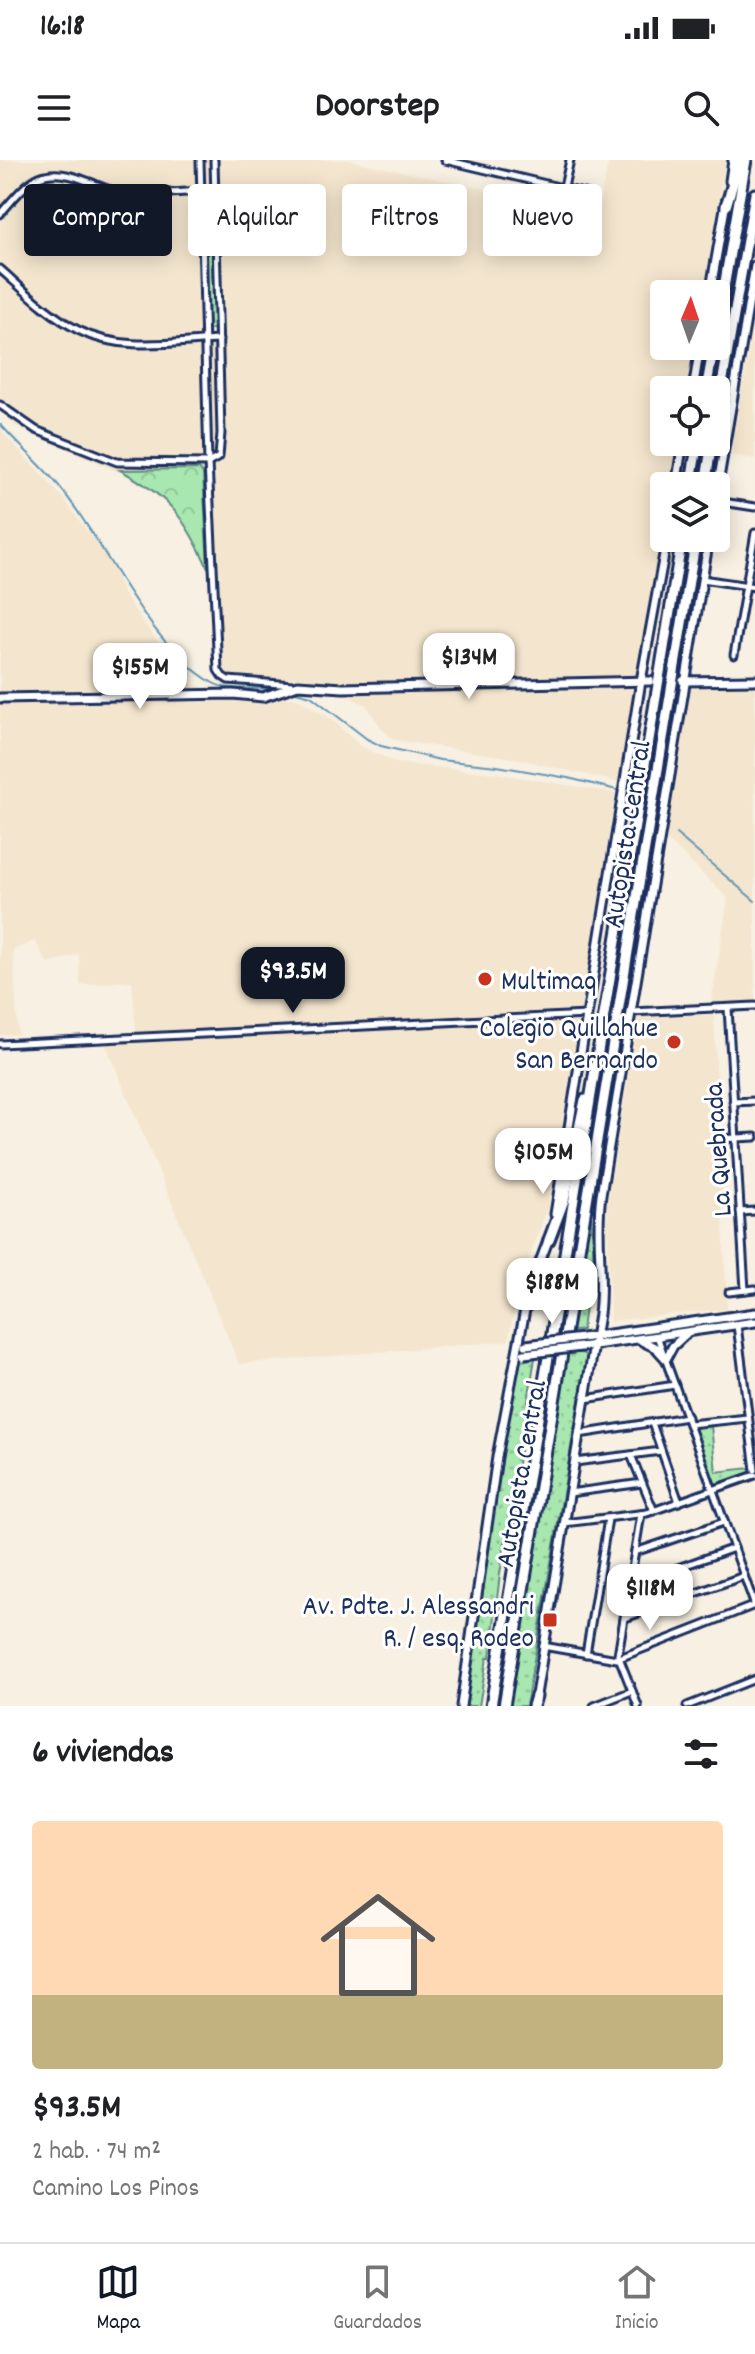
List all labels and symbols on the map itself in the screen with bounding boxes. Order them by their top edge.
north arrow [650,280,730,360]
pin: $134M [413,633,525,701]
pin: $155M [84,643,196,711]
street label: Autopista Central [595,738,665,931]
pin: $93.5M [228,947,358,1015]
place label: Multimaq [501,964,596,1004]
marker: Multimaq [476,970,494,988]
place label: Colegio Quillahue San Bernardo [479,1011,658,1083]
marker: Colegio Quillahue San Bernardo [665,1033,683,1051]
street label: La Quebrada [696,1081,746,1218]
pin: $105M [487,1128,599,1196]
pin: $188M [496,1258,608,1326]
street label: Autopista Central [488,1377,560,1571]
pin: $118M [594,1564,706,1632]
place label: Av. Pdte. J. Alessandri R. / esq. Rodeo [303,1589,534,1661]
marker: Av. Pdte. J. Alessandri R. / esq. Rodeo [541,1611,559,1629]

